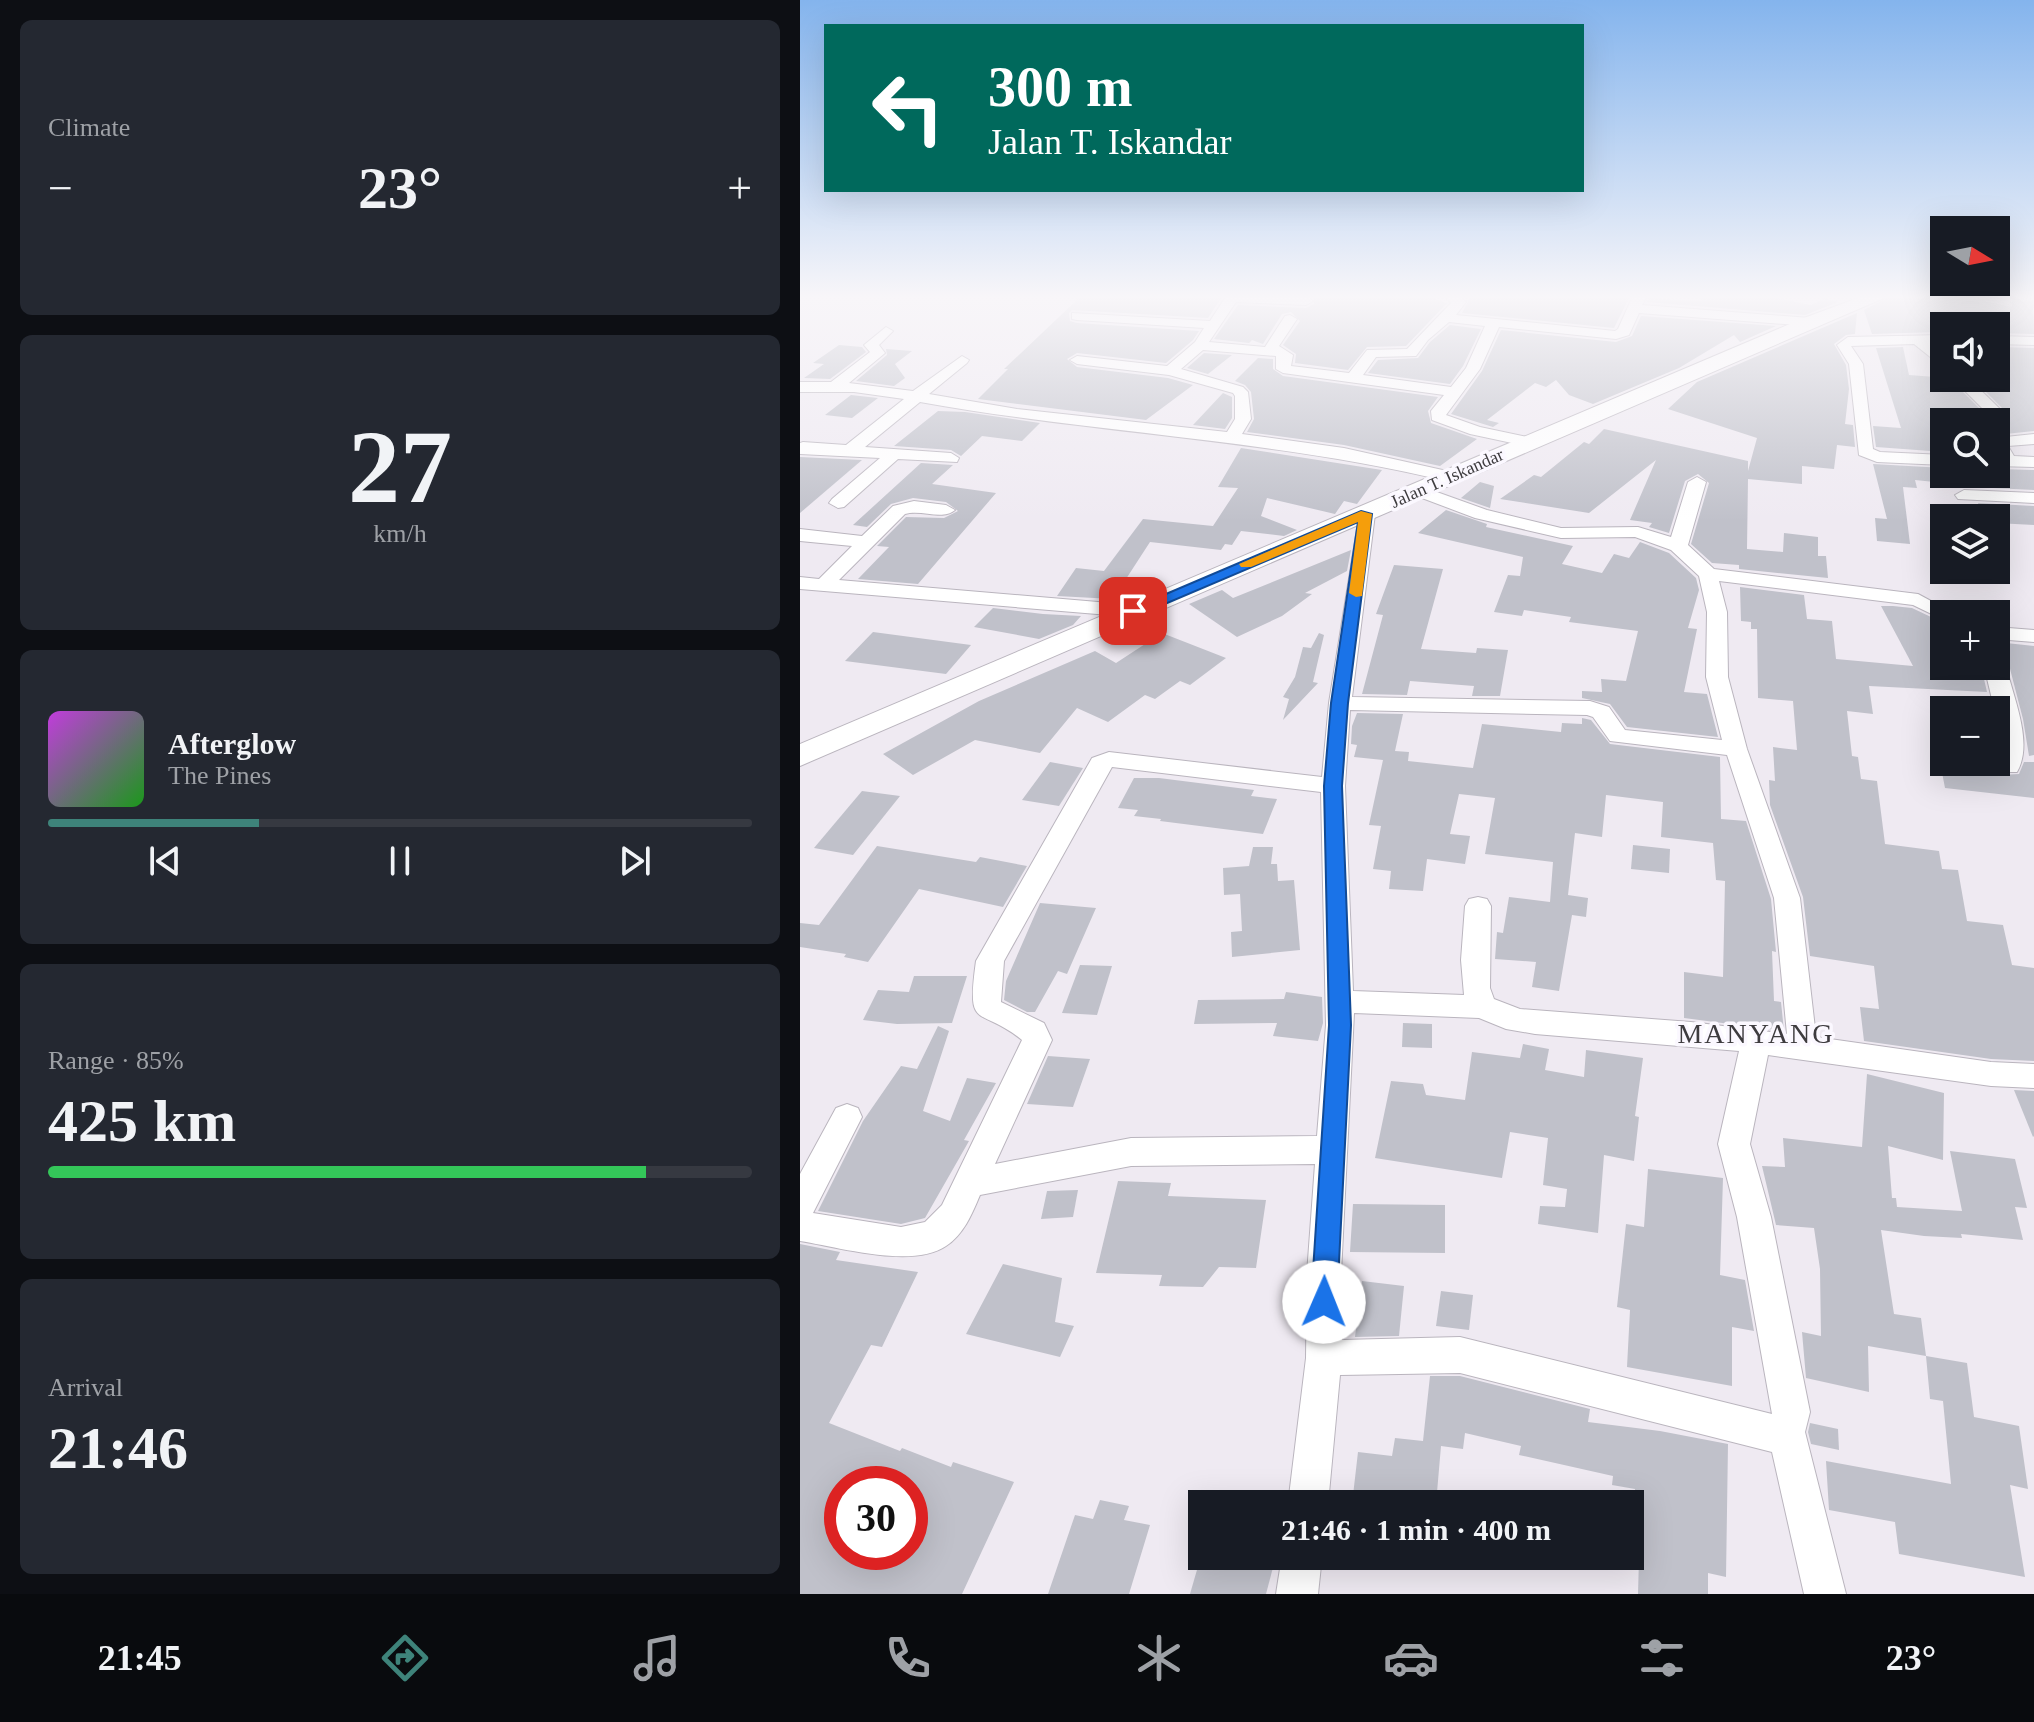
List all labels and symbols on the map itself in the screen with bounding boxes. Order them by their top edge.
north arrow [1930,216,2010,296]
street label: Jalan T. Iskandar [1387,444,1507,512]
pin [1099,577,1167,645]
district label: MANYANG [1677,1018,1835,1049]
position arrow [1282,1260,1366,1344]
speed limit sign: 30 [824,1466,928,1570]

